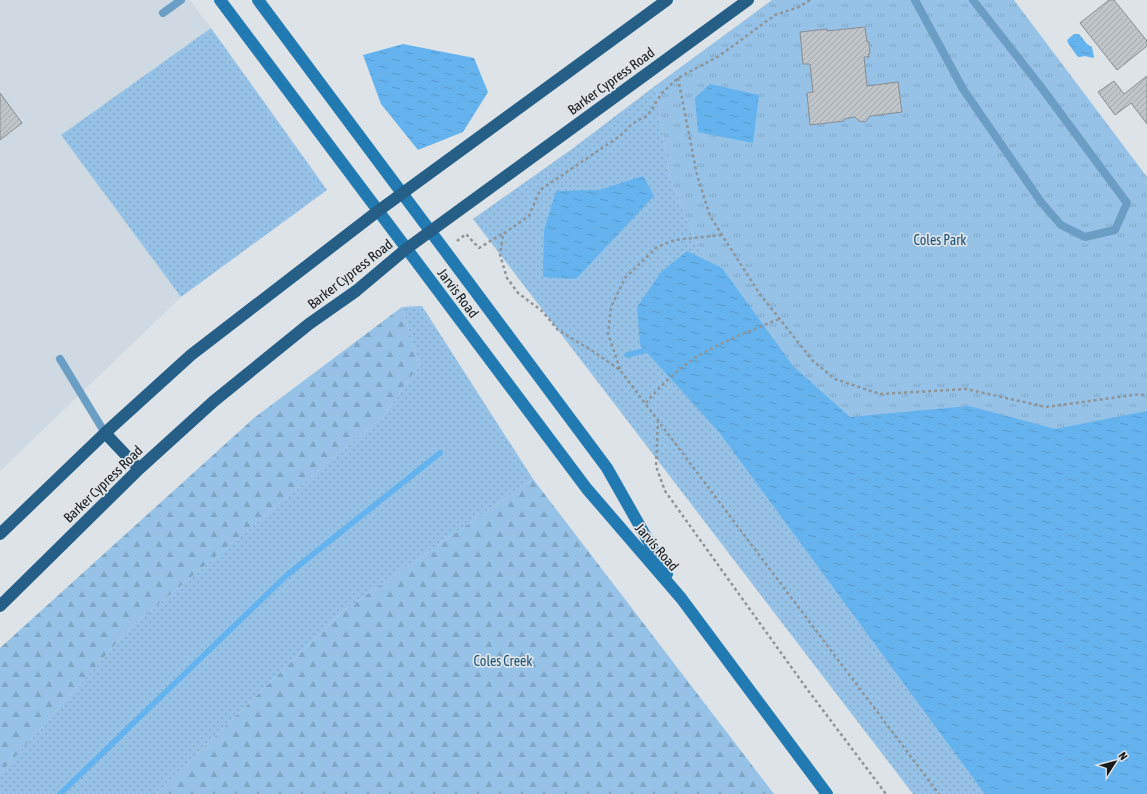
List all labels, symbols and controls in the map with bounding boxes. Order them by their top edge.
street label: Barker Cypress Road [565,44,657,118]
park label: Coles Park [913,232,967,248]
street label: Barker Cypress Road [304,236,396,312]
street label: Jarvis Road [434,265,482,321]
street label: Barker Cypress Road [60,442,146,526]
street label: Jarvis Road [632,520,682,574]
park label: Coles Creek [474,653,532,669]
north arrow [1095,742,1135,782]
text: N [1116,750,1130,762]

